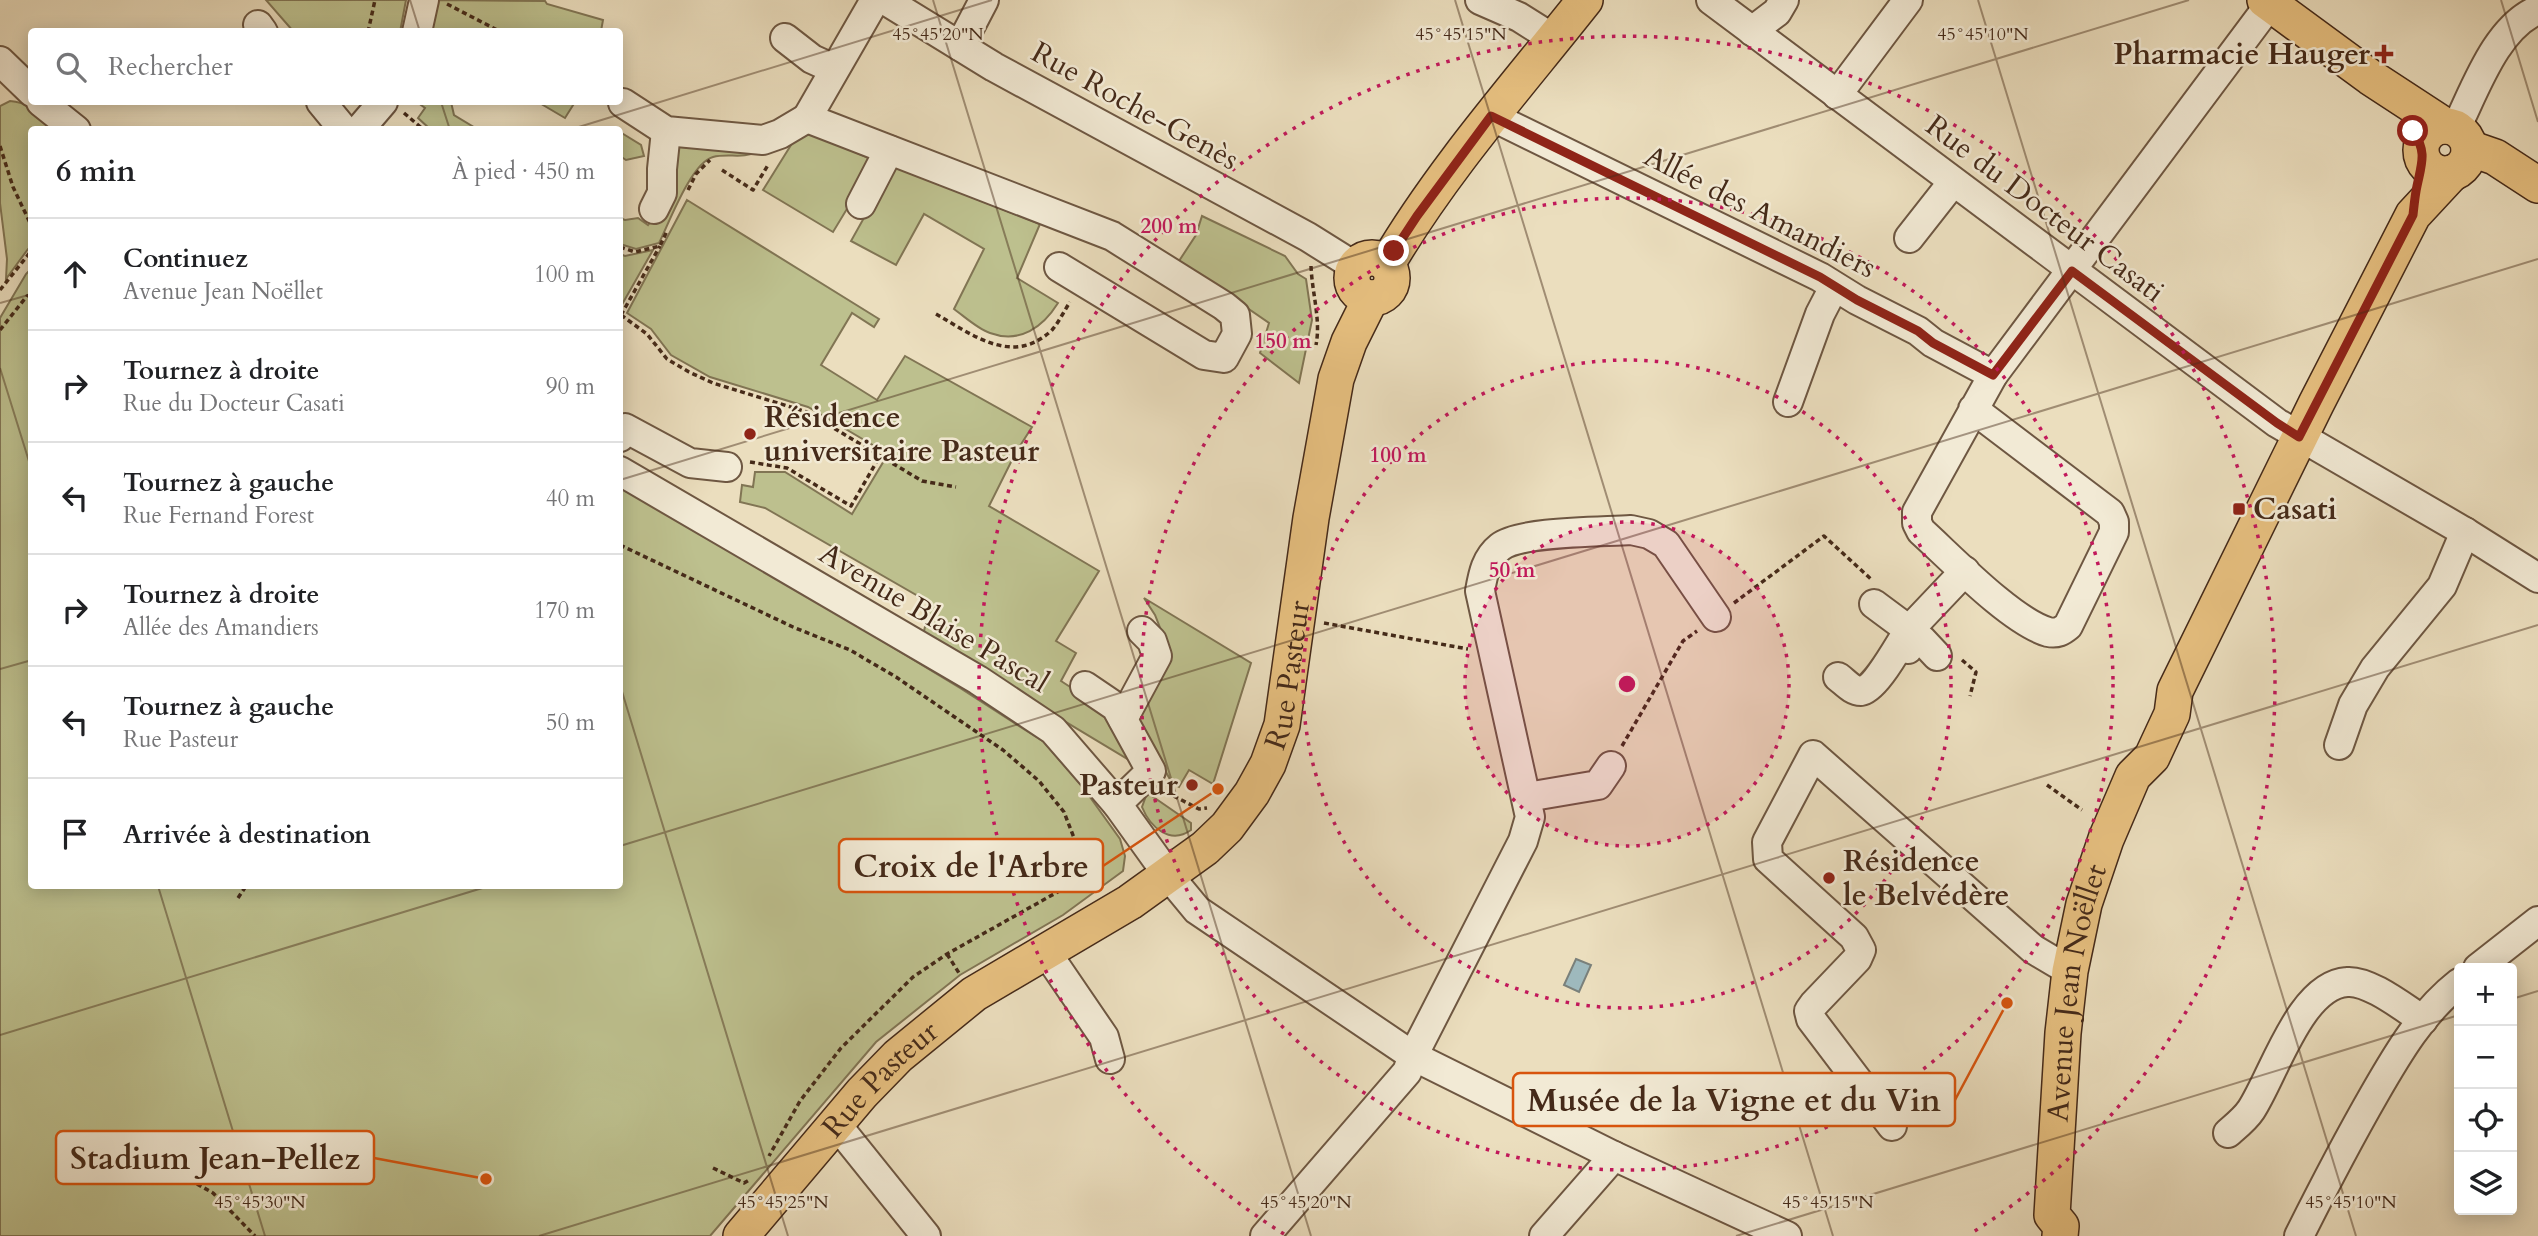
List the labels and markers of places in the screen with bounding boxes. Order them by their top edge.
place label: Pharmacie Hauger [2113,34,2371,75]
marker: Pharmacie Hauger [2376,46,2392,62]
place label: Résidence universitaire Pasteur [764,397,1040,472]
marker: Résidence universitaire Pasteur [742,426,758,442]
place label: Casati [2253,489,2337,530]
marker: Casati [2231,501,2247,517]
centre of rings [1615,672,1639,696]
place label: Pasteur [1079,765,1179,806]
marker: Pasteur [1184,777,1200,793]
callout: Croix de l'Arbre [839,839,1103,892]
place label: Résidence le Belvédère [1843,841,2009,916]
marker: Résidence le Belvédère [1821,870,1837,886]
callout: Musée de la Vigne et du Vin [1513,1073,1955,1126]
callout: Stadium Jean-Pellez [56,1131,374,1184]

